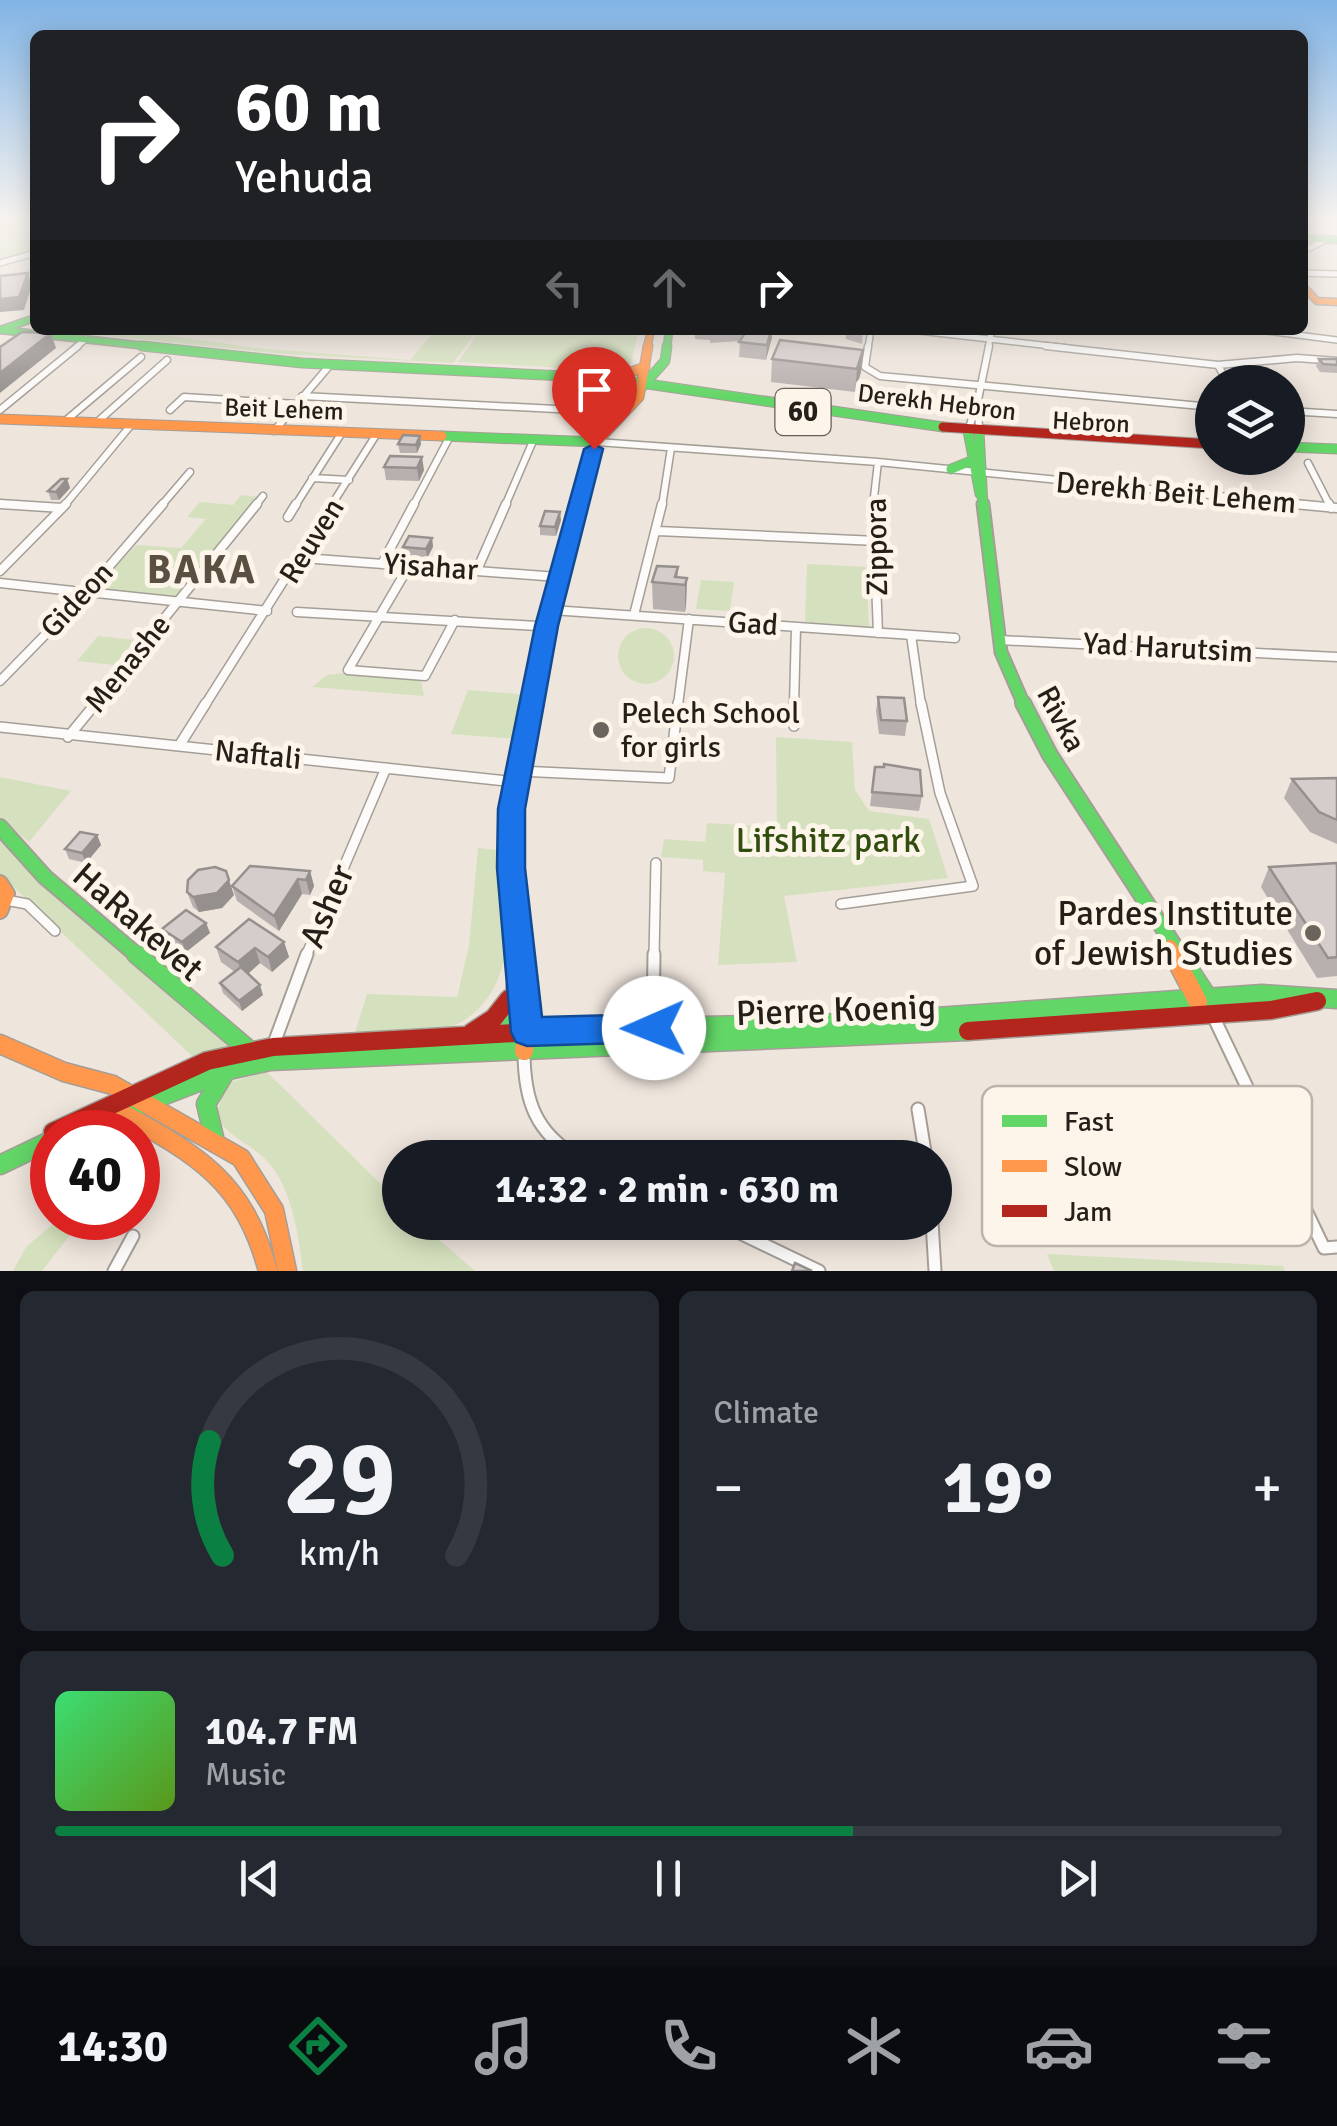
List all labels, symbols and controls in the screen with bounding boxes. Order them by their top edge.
text: 60 m [235,64,383,150]
icon: right [70,70,200,200]
text: Yehuda [235,150,373,205]
icon: left [537,260,592,315]
icon: ahead [642,260,697,315]
icon: right [747,260,802,315]
pin [552,347,637,450]
icon: arrive [567,362,622,417]
map controls [1195,365,1305,475]
button: layers [1195,365,1305,475]
street label: Derekh Hebron [856,377,1018,427]
road number: 60 [776,389,830,435]
street label: Beit Lehem [224,391,344,427]
street label: Hebron [1051,404,1131,440]
street label: Derekh Beit Lehem [1054,464,1298,522]
street label: Reuven [271,491,353,591]
street label: Zippora [858,497,896,597]
district label: BAKA [147,545,257,595]
street label: Yisahar [383,545,479,589]
street label: Gideon [33,554,121,646]
street label: Gad [727,604,779,644]
street label: Menashe [77,608,179,720]
street label: Yad Harutsim [1082,625,1254,671]
street label: Rivka [1028,680,1094,758]
place label: Pelech School for girls [621,695,800,766]
marker: Pelech School for girls [590,719,612,741]
street label: Naftali [213,732,303,778]
park label: Lifshitz park [735,819,921,862]
street label: HaRakevet [64,854,212,990]
street label: Asher [290,858,364,954]
place label: Pardes Institute of Jewish Studies [1034,892,1293,975]
marker: Pardes Institute of Jewish Studies [1302,922,1324,944]
position arrow [602,976,706,1080]
street label: Pierre Koenig [735,985,937,1035]
legend [982,1086,1312,1246]
text: Fast [1064,1105,1114,1139]
speed limit sign: 40 [30,1110,160,1240]
text: Slow [1064,1150,1122,1184]
text: 14:32 · 2 min · 630 m [495,1166,839,1213]
text: Jam [1064,1195,1112,1229]
text: Climate [714,1393,819,1432]
text: 29 [283,1415,395,1543]
text: 19° [942,1441,1053,1534]
text: − [714,1454,743,1522]
text: + [1252,1454,1282,1522]
text: km/h [299,1531,380,1575]
text: 104.7 FM [205,1708,358,1755]
text: Music [205,1755,286,1794]
icon: previous [232,1851,287,1906]
icon: pause [641,1851,696,1906]
icon: next [1050,1851,1105,1906]
icon: directions [283,2011,353,2081]
icon: music [469,2011,539,2081]
icon: phone [654,2011,724,2081]
icon: climate [839,2011,909,2081]
icon: car [1024,2011,1094,2081]
icon: filters [1209,2011,1279,2081]
text: 14:30 [58,2019,168,2074]

